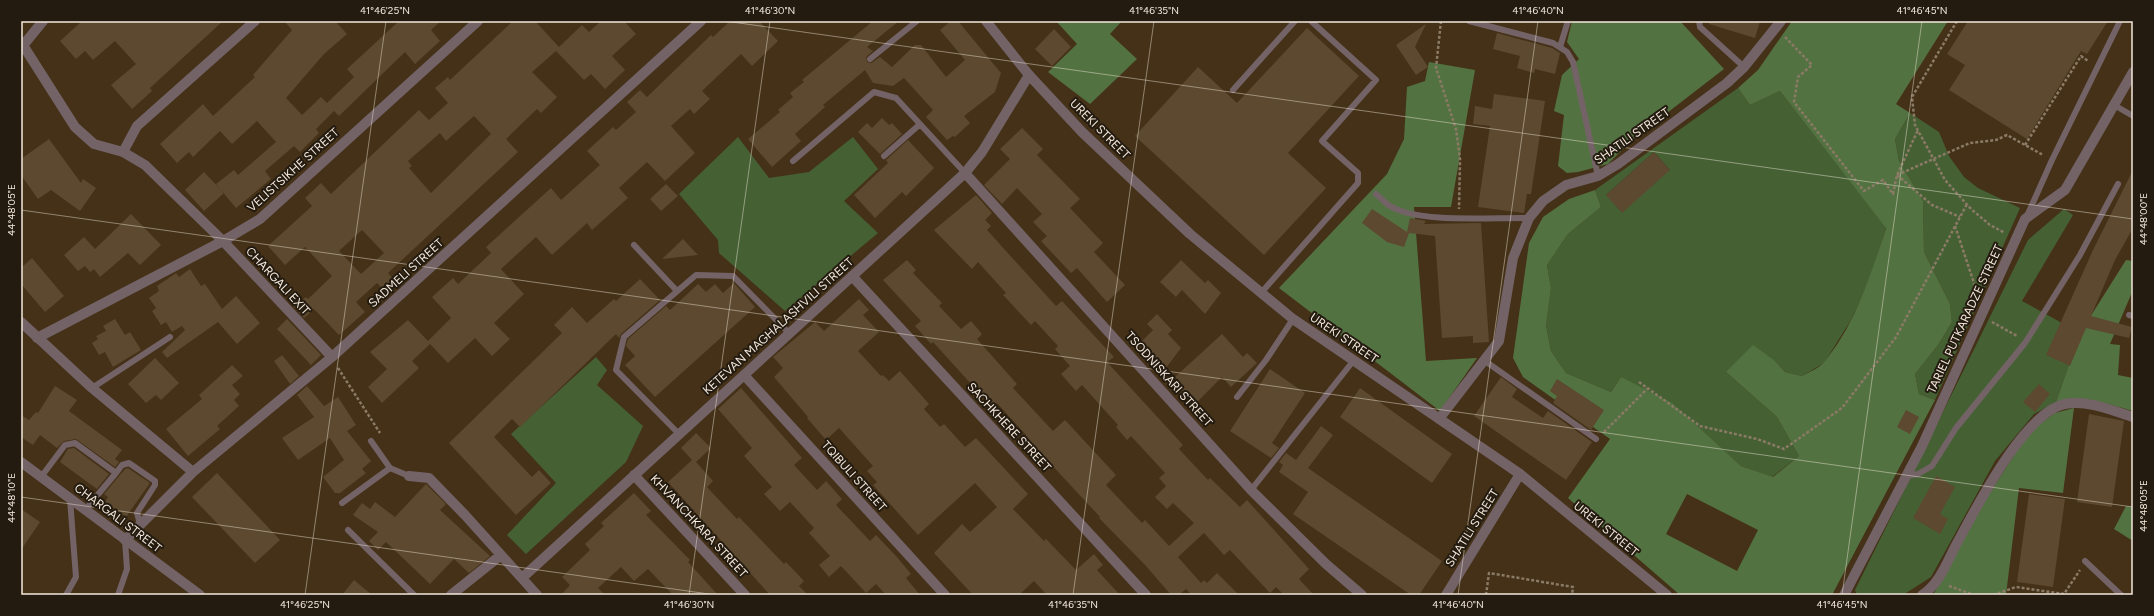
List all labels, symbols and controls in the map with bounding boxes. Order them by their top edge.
text: 41°46'25"N [360,4,410,17]
text: 41°46'30"N [745,4,795,17]
text: 41°46'35"N [1129,4,1179,17]
text: 41°46'40"N [1512,4,1564,17]
text: 41°46'45"N [1897,4,1947,17]
street label: UREKI STREET [1067,96,1133,162]
street label: SHATILI STREET [1592,105,1673,167]
street label: VELISTSIKHE STREET [244,125,342,215]
text: 44°48'05"E [5,184,18,236]
text: 44°48'00"E [2137,193,2150,245]
street label: SADMELI STREET [366,235,447,310]
street label: TARIEL PUTKARADZE STREET [1924,242,2006,396]
street label: CHARGALI EXIT [243,244,313,318]
street label: KETEVAN MAGHALASHVILI STREET [700,254,856,397]
street label: UREKI STREET [1307,310,1381,366]
street label: TSODNISKARI STREET [1123,329,1216,430]
street label: SACHKHERE STREET [964,380,1054,475]
street label: TQIBULI STREET [819,438,890,514]
street label: KHVANCHKARA STREET [648,472,751,581]
text: 44°48'10"E [5,473,18,523]
text: 44°48'05"E [2137,480,2150,532]
street label: CHARGALI STREET [72,481,165,555]
street label: SHATILI STREET [1442,486,1502,569]
street label: UREKI STREET [1571,499,1641,560]
text: 41°46'25"N [280,598,330,611]
text: 41°46'30"N [664,598,714,611]
text: 41°46'35"N [1048,598,1098,611]
text: 41°46'40"N [1432,598,1484,611]
text: 41°46'45"N [1817,598,1867,611]

